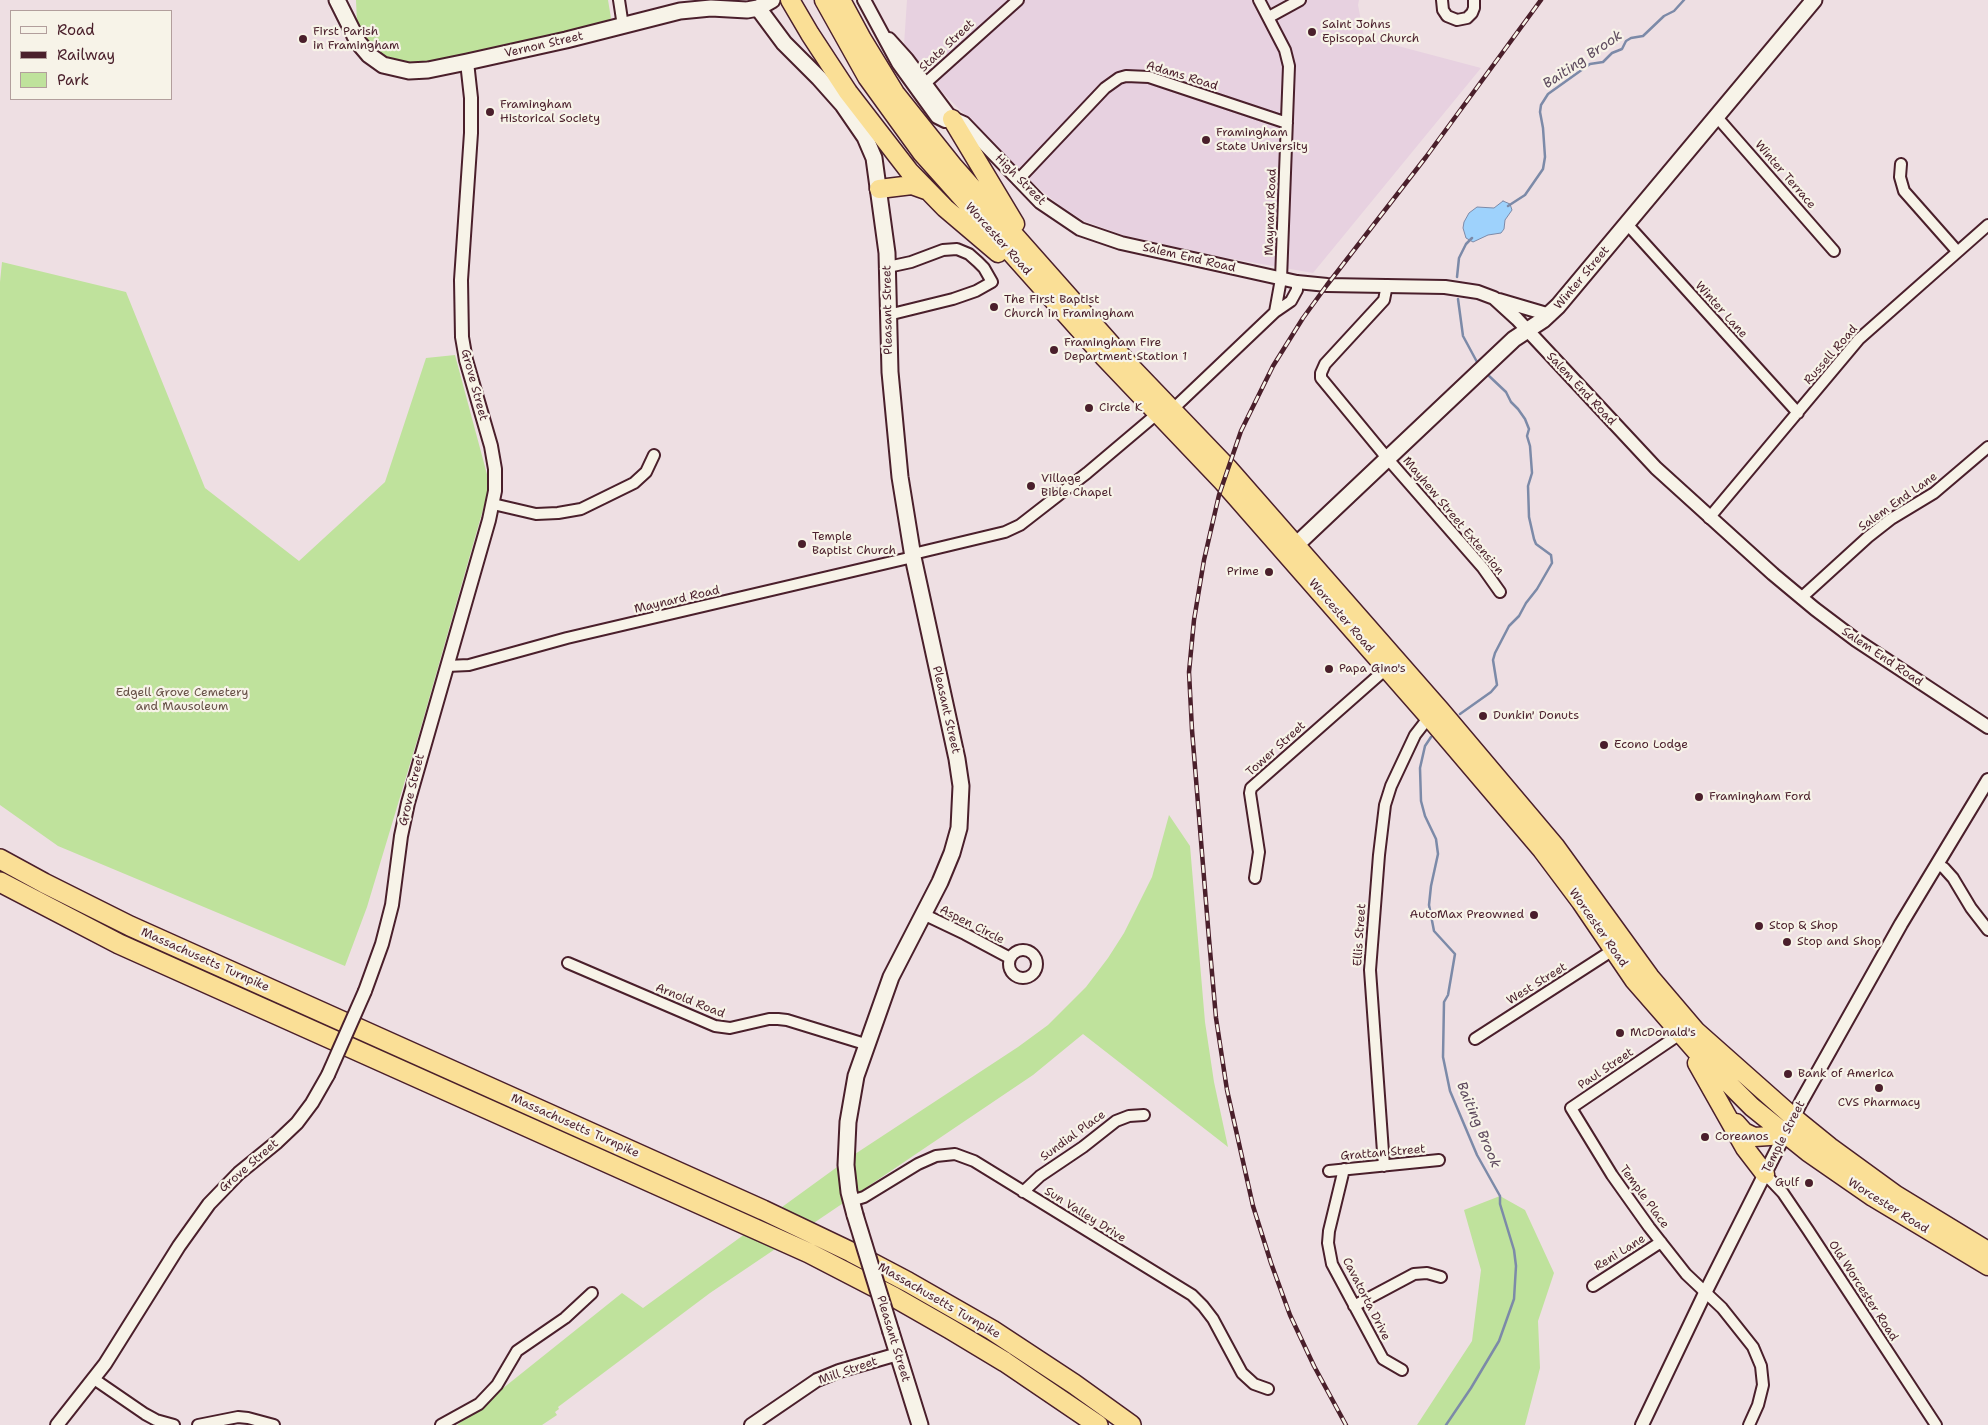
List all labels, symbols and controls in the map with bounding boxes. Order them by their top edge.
legend [10,10,172,100]
street label: State Street [917,17,977,75]
place label: Saint Johns Episcopal Church [1322,18,1419,46]
text: Road [57,20,95,40]
place label: First Parish in Framingham [313,25,399,53]
marker: Saint Johns Episcopal Church [1306,26,1318,38]
water label: Baiting Brook [1540,27,1626,93]
street label: Vernon Street [503,29,585,61]
marker: First Parish in Framingham [297,33,309,45]
text: Railway [57,45,115,65]
street label: Adams Road [1144,58,1220,94]
text: Park [57,70,89,90]
place label: Framingham Historical Society [500,98,600,126]
marker: Framingham Historical Society [484,106,496,118]
place label: Framingham State University [1216,126,1308,154]
marker: Framingham State University [1200,134,1212,146]
street label: Winter Terrace [1751,138,1819,212]
street label: High Street [992,152,1048,208]
street label: Maynard Road [1262,168,1280,256]
street label: Worcester Road [962,200,1034,278]
street label: Salem End Road [1141,240,1237,276]
street label: Winter Street [1551,243,1613,313]
street label: Pleasant Street [880,265,896,355]
street label: Winter Lane [1692,279,1750,341]
place label: The First Baptist Church in Framingham [1004,293,1134,321]
marker: The First Baptist Church in Framingham [988,301,1000,313]
street label: Russell Road [1801,322,1861,388]
place label: Framingham Fire Department Station 1 [1064,336,1187,364]
marker: Framingham Fire Department Station 1 [1048,344,1060,356]
street label: Grove Street [458,348,490,422]
street label: Salem End Road [1543,349,1619,429]
place label: Circle K [1099,401,1142,415]
marker: Circle K [1083,402,1095,414]
street label: Mayhew Street Extension [1399,454,1507,578]
street label: Salem End Lane [1856,469,1940,535]
place label: Village Bible Chapel [1041,472,1112,500]
marker: Village Bible Chapel [1025,480,1037,492]
place label: Temple Baptist Church [812,530,896,558]
marker: Temple Baptist Church [796,538,808,550]
place label: Prime [1227,565,1259,579]
marker: Prime [1263,566,1275,578]
street label: Worcester Road [1305,576,1377,656]
street label: Maynard Road [633,583,721,617]
street label: Salem End Road [1839,624,1925,690]
place label: Papa Gino's [1339,662,1406,676]
marker: Papa Gino's [1323,663,1335,675]
street label: Pleasant Street [929,665,963,755]
park label: Edgell Grove Cemetery and Mausoleum [116,686,248,714]
place label: Dunkin' Donuts [1493,709,1579,723]
marker: Dunkin' Donuts [1477,710,1489,722]
street label: Tower Street [1243,719,1309,779]
place label: Econo Lodge [1614,738,1688,752]
marker: Econo Lodge [1598,739,1610,751]
street label: Grove Street [396,753,428,827]
place label: Framingham Ford [1709,790,1811,804]
marker: Framingham Ford [1693,791,1705,803]
street label: Worcester Road [1566,886,1630,970]
street label: Aspen Circle [937,902,1007,948]
street label: Ellis Street [1351,903,1369,967]
place label: AutoMax Preowned [1410,908,1524,922]
marker: AutoMax Preowned [1528,909,1540,921]
place label: Stop & Shop [1769,919,1838,933]
marker: Stop & Shop [1753,920,1765,932]
street label: Massachusetts Turnpike [139,925,271,995]
place label: Stop and Shop [1797,935,1881,949]
marker: Stop and Shop [1781,936,1793,948]
street label: West Street [1504,960,1570,1008]
street label: Arnold Road [653,981,727,1021]
place label: McDonald's [1630,1026,1696,1040]
marker: McDonald's [1614,1027,1626,1039]
street label: Paul Street [1576,1045,1636,1093]
place label: Bank of America [1798,1067,1894,1081]
marker: Bank of America [1782,1068,1794,1080]
water label: Baiting Brook [1452,1079,1504,1171]
marker: CVS Pharmacy [1873,1082,1885,1094]
street label: Massachusetts Turnpike [509,1091,641,1161]
place label: CVS Pharmacy [1838,1096,1920,1110]
street label: Temple Street [1760,1098,1808,1176]
street label: Sundial Place [1038,1108,1108,1164]
place label: Coreanos [1715,1130,1769,1144]
marker: Coreanos [1699,1131,1711,1143]
street label: Grove Street [216,1136,282,1196]
street label: Grattan Street [1340,1142,1426,1164]
street label: Temple Place [1616,1163,1672,1231]
street label: Worcester Road [1845,1175,1931,1237]
place label: Gulf [1775,1176,1799,1190]
marker: Gulf [1803,1177,1815,1189]
street label: Sun Valley Drive [1042,1184,1128,1246]
street label: Reni Lane [1592,1232,1648,1274]
street label: Old Worcester Road [1825,1238,1901,1344]
street label: Cavatorta Drive [1339,1255,1393,1343]
street label: Massachusetts Turnpike [875,1260,1003,1342]
street label: Pleasant Street [873,1294,913,1384]
street label: Mill Street [817,1354,879,1388]

